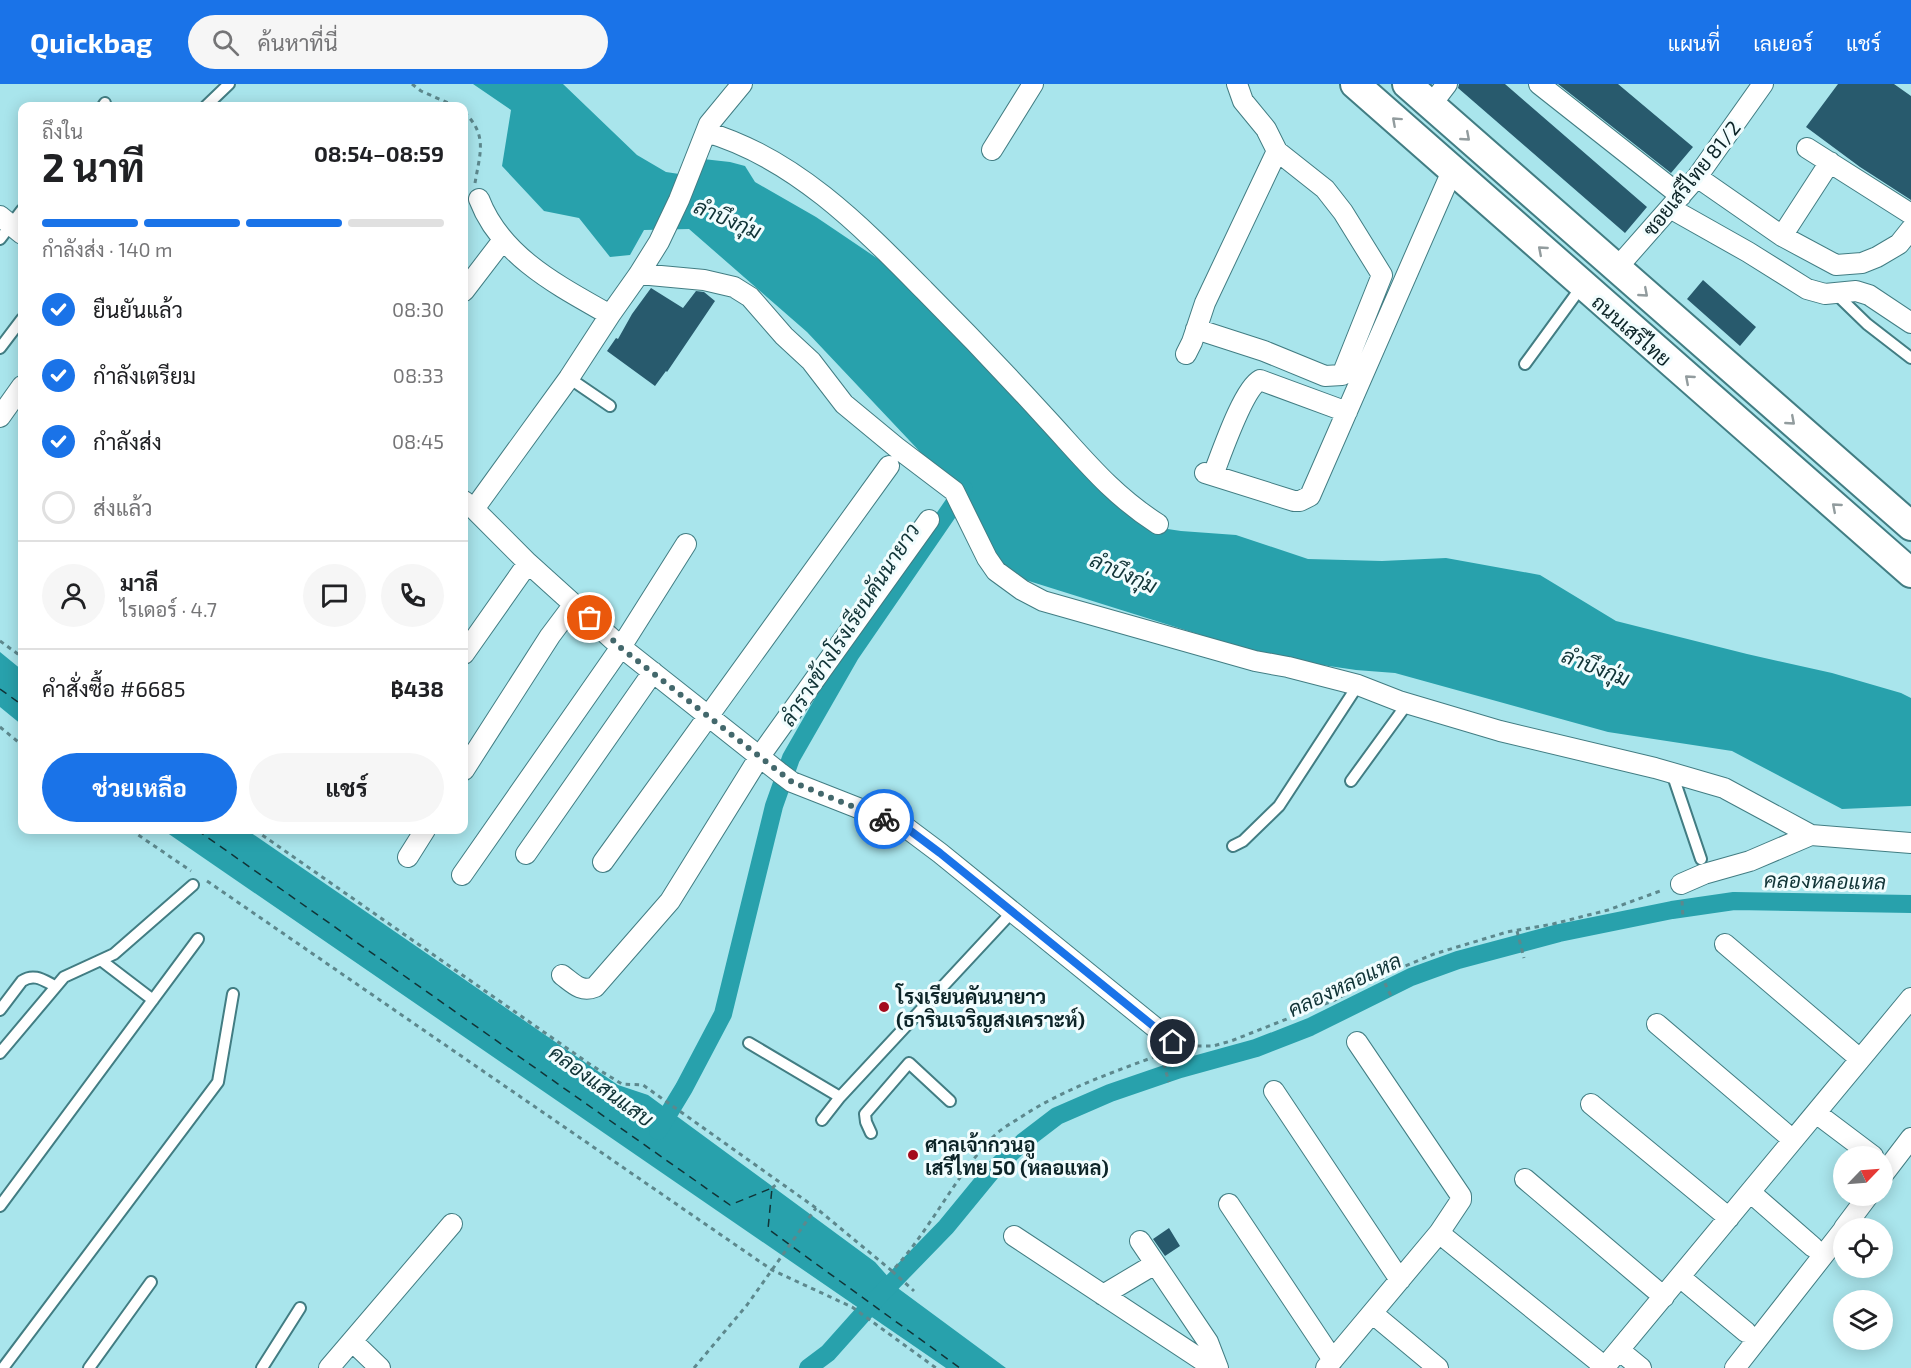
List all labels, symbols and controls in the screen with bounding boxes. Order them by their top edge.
search box [188,15,608,69]
text: Quickbag [30,25,152,59]
icon: search [209,26,242,59]
text: ค้นหาที่นี่ [257,29,338,55]
text: แผนที่ [1668,30,1720,55]
text: เลเยอร์ [1753,30,1813,55]
text: แชร์ [1846,30,1881,55]
street label: ซอยเสรีไทย 81/2 [1637,115,1745,241]
one-way arrow [1392,117,1403,128]
text: ถึงใน [42,119,83,143]
one-way arrow [1459,130,1470,141]
text: 08:54–08:59 [314,140,444,166]
text: 2 นาที [42,143,145,190]
water label: ลำบึงกุ่ม [690,193,765,246]
text: กำลังส่ง · 140 m [42,237,173,261]
one-way arrow [1538,246,1549,257]
one-way arrow [1637,286,1648,297]
street label: ถนนเสรีไทย [1588,289,1676,371]
icon: check [42,293,75,326]
text: ยืนยันแล้ว [93,296,183,322]
text: 08:30 [392,297,444,321]
icon: check [42,359,75,392]
text: กำลังเตรียม [93,362,196,388]
text: 08:33 [393,363,444,387]
one-way arrow [1685,375,1696,386]
one-way arrow [1784,414,1795,425]
icon: check [42,425,75,458]
text: กำลังส่ง [93,428,162,454]
text: 08:45 [392,429,444,453]
text: ส่งแล้ว [93,494,153,520]
one-way arrow [1832,503,1842,514]
water label: ลำรางข้างโรงเรียนคันนายาว [774,518,924,730]
water label: ลำบึงกุ่ม [1086,546,1161,601]
button: person [42,564,105,627]
button: chat [303,564,366,627]
button: phone [381,564,444,627]
text: มาลี [120,569,158,595]
pin [564,592,615,643]
text: ไรเดอร์ · 4.7 [120,597,217,621]
icon: bag [573,601,606,634]
water label: ลำบึงกุ่ม [1558,642,1633,693]
text: คำสั่งซื้อ #6685 [42,675,185,701]
text: ฿438 [391,675,444,701]
button: ช่วยเหลือ [42,753,237,822]
button: แชร์ [249,753,444,822]
courier [854,789,914,849]
icon: bike [868,803,901,836]
water label: คลองหลอแหล [1764,866,1886,894]
water label: คลองหลอแหล [1283,947,1405,1021]
place label: โรงเรียนคันนายาว (ธารินเจริญสงเคราะห์) [895,983,1085,1033]
marker: โรงเรียนคันนายาว (ธารินเจริญสงเคราะห์) [877,1000,891,1014]
pin [1147,1016,1198,1067]
icon: home [1156,1025,1189,1058]
water label: คลองแสนแสบ [545,1039,659,1131]
place label: ศาลเจ้ากวนอู เสรีไทย 50 (หลอแหล) [925,1132,1109,1179]
north arrow [1833,1146,1893,1206]
map controls [1833,1146,1893,1350]
marker: ศาลเจ้ากวนอู เสรีไทย 50 (หลอแหล) [906,1148,920,1162]
button: locate [1833,1218,1893,1278]
button: layers [1833,1290,1893,1350]

